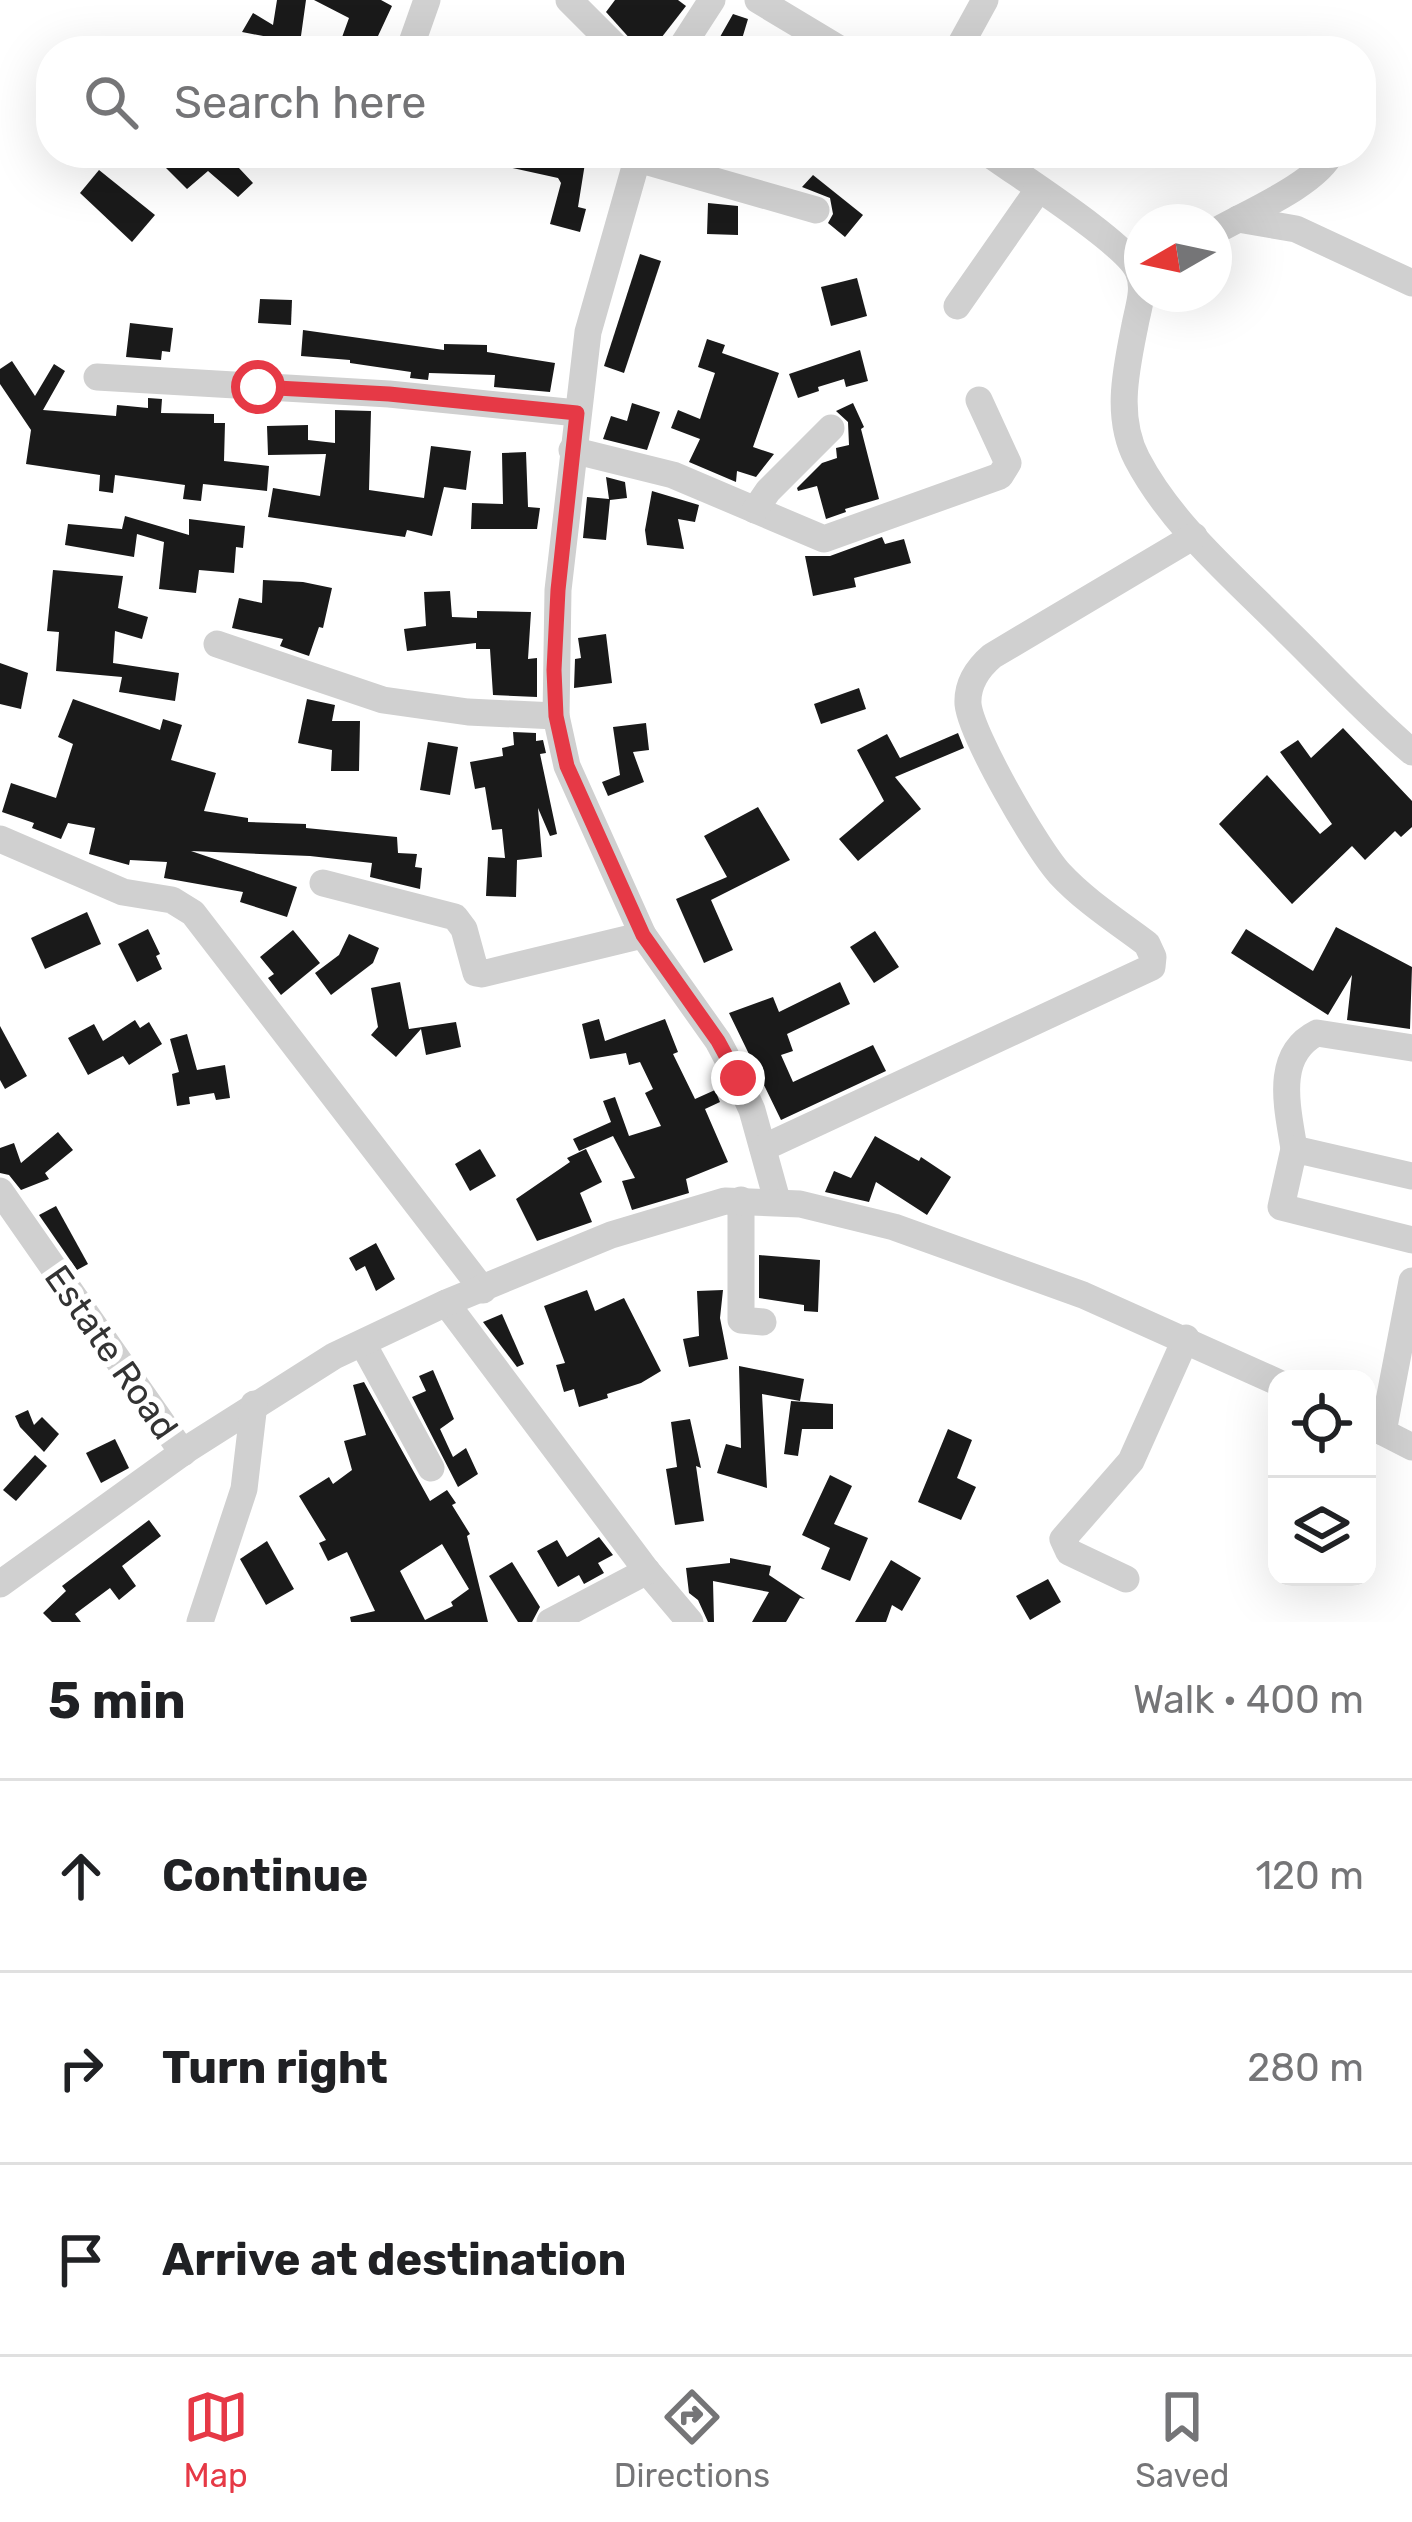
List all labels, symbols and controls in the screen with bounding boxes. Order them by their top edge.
search box [36,36,1376,168]
icon: search [78,69,144,135]
text: Search here [174,76,426,129]
north arrow [1124,204,1232,312]
route start [231,360,285,414]
route end [711,1051,765,1105]
street label: Estate Road [36,1257,187,1447]
map controls [1268,1370,1376,1586]
button: locate [1268,1370,1376,1478]
button: layers [1268,1478,1376,1586]
text: 5 min [48,1670,186,1731]
text: Walk · 400 m [1133,1677,1364,1723]
icon: ahead [48,1843,114,1909]
text: Continue [162,1849,368,1902]
text: 120 m [1255,1853,1364,1899]
icon: right [48,2035,114,2101]
text: Turn right [162,2041,388,2094]
text: 280 m [1247,2045,1364,2091]
icon: arrive [48,2227,114,2293]
text: Arrive at destination [162,2233,627,2286]
tab: Map [183,2384,249,2495]
tab: Directions [614,2384,770,2495]
tab: Saved [1135,2384,1229,2495]

